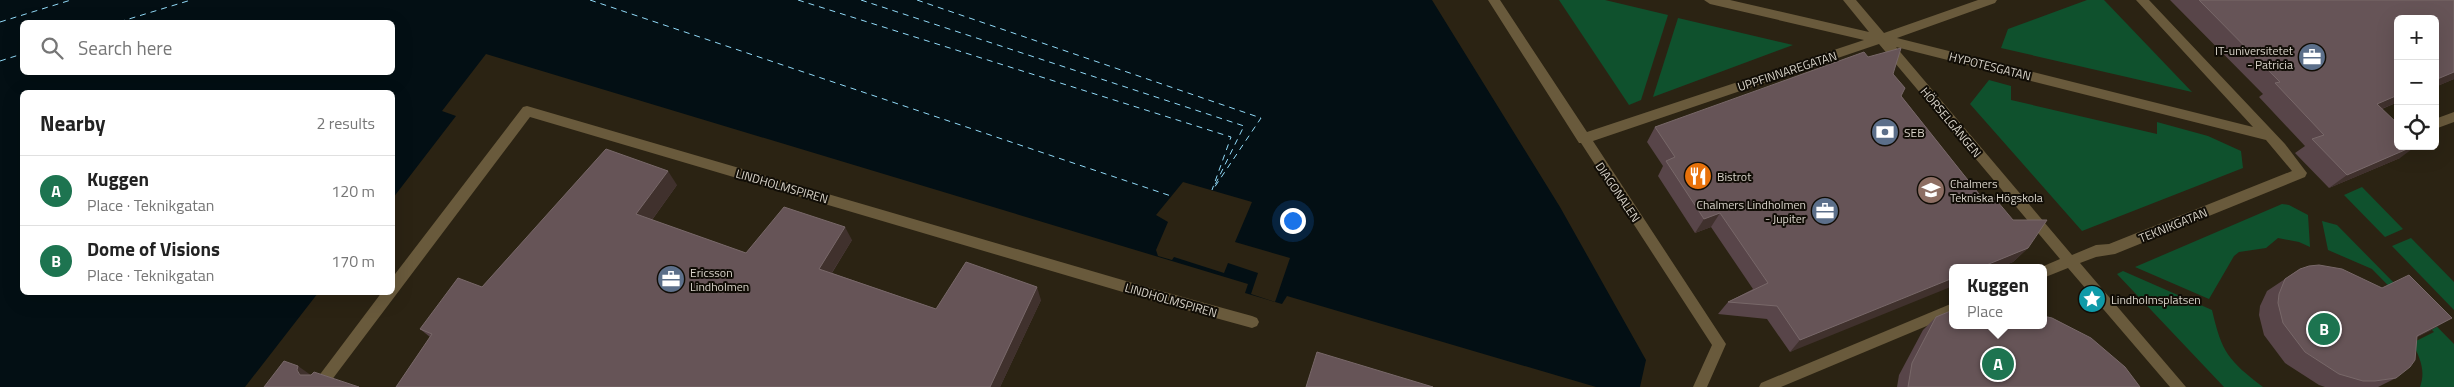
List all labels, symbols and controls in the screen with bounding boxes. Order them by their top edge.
map controls [2394,15,2439,150]
button: + [2394,15,2439,60]
search box [20,20,395,75]
text: Search here [78,33,172,62]
icon: search [38,34,66,62]
place label: IT-universitetet - Patricia [2215,41,2294,74]
office icon: IT-universitetet - Patricia [2297,42,2327,72]
street label: UPPFINNAREGATAN [1735,46,1839,96]
street label: HYPOTESGATAN [1947,47,2033,85]
button: − [2394,60,2439,105]
street label: HÖRSELGÅNGEN [1916,83,1986,161]
button: locate [2394,105,2439,150]
text: Nearby [40,107,105,139]
text: 2 results [316,111,375,135]
bank icon: SEB [1870,117,1900,147]
place label: SEB [1904,123,1925,142]
street label: DIAGONALEN [1591,158,1645,226]
restaurant icon: Bistrot [1683,161,1713,191]
text: Kuggen [87,164,149,193]
street label: LINDHOLMSPIREN [734,164,830,208]
place label: Bistrot [1717,167,1752,186]
place label: Chalmers Tekniska Högskola [1950,174,2043,207]
school or university icon: Chalmers Tekniska Högskola [1916,175,1946,205]
text: A [51,179,61,203]
text: 120 m [331,179,375,203]
text: Place · Teknikgatan [87,193,214,217]
place label: Chalmers Lindholmen - Jupiter [1697,195,1806,228]
office icon: Chalmers Lindholmen - Jupiter [1810,196,1840,226]
street label: TEKNIKGATAN [2136,203,2210,247]
your location [1280,208,1306,234]
text: Dome of Visions [87,234,220,263]
text: B [51,249,61,273]
text: 170 m [331,249,375,273]
text: Place · Teknikgatan [87,263,214,287]
place label: Ericsson Lindholmen [690,263,749,296]
office icon: Ericsson Lindholmen [656,264,686,294]
popup [1949,264,2047,329]
text: Kuggen [1967,270,2029,299]
street label: LINDHOLMSPIREN [1123,278,1219,322]
place icon: Lindholmsplatsen [2077,284,2107,314]
place label: Lindholmsplatsen [2111,290,2201,309]
text: Place [1967,299,2003,323]
pin: B [2308,310,2340,348]
pin: A [1982,345,2014,383]

